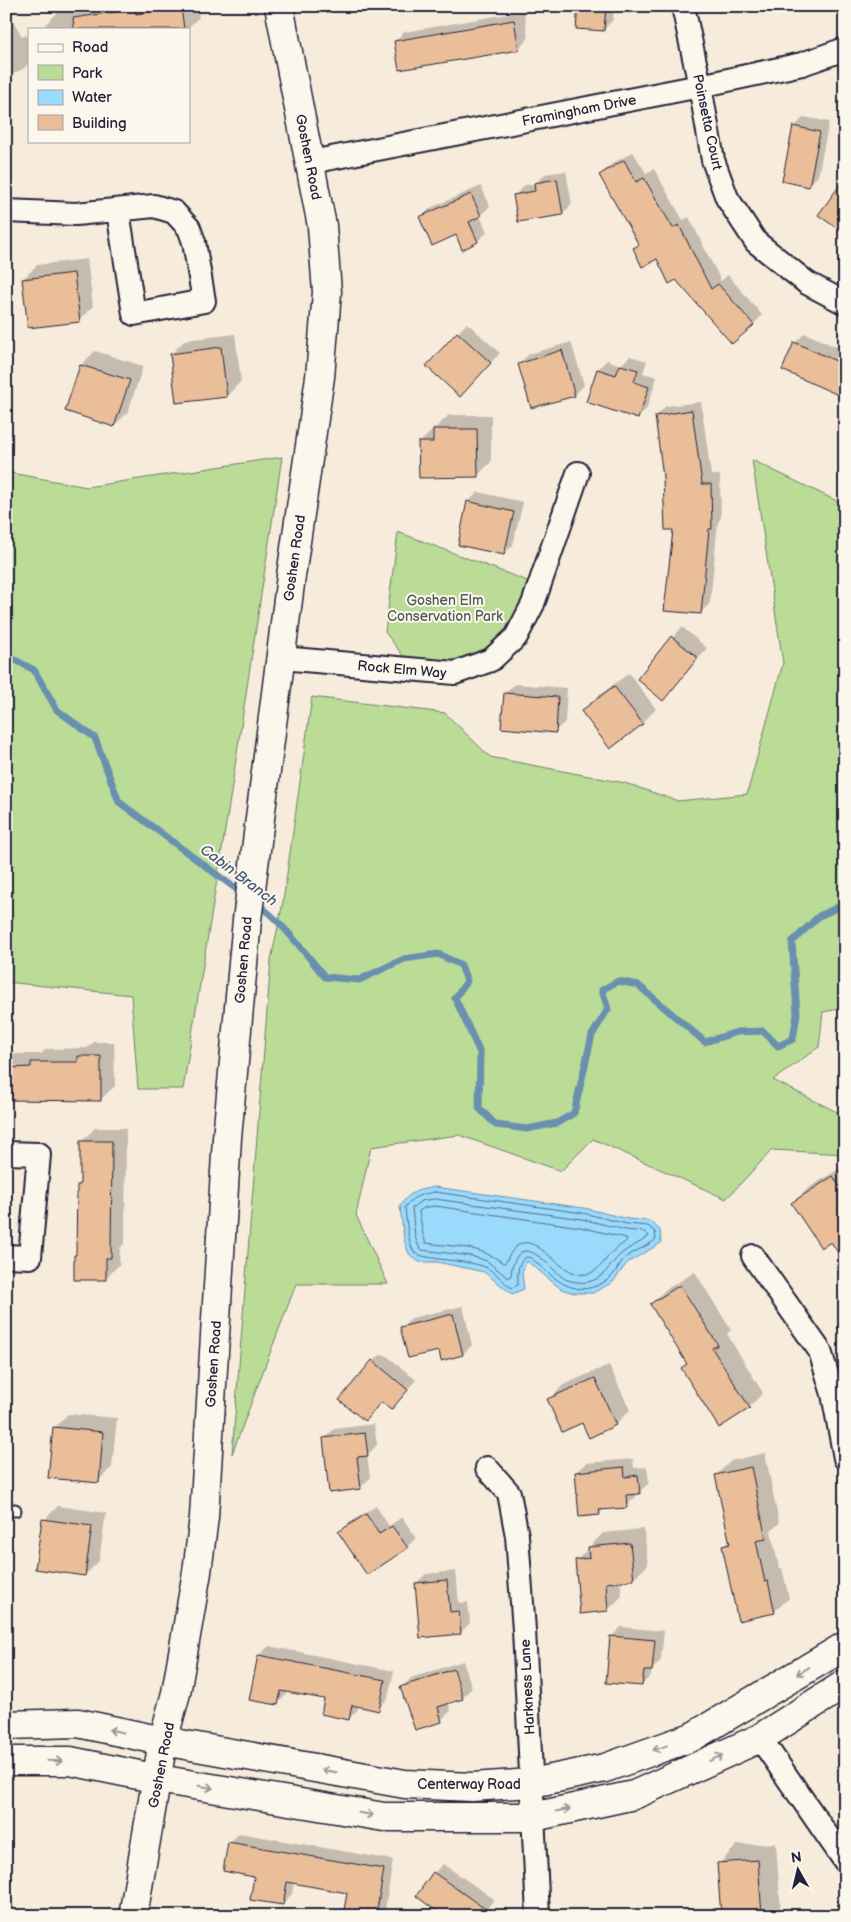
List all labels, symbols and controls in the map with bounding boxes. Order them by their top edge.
legend [28,28,190,142]
text: Road [72,38,108,57]
text: Park [72,64,103,83]
street label: Poinsetta Court [689,73,726,172]
text: Water [72,88,112,107]
street label: Framingham Drive [521,91,638,130]
street label: Goshen Road [292,113,325,201]
text: Building [72,114,127,133]
street label: Goshen Road [280,514,309,602]
park label: Goshen Elm Conservation Park [387,592,503,625]
street label: Rock Elm Way [357,657,448,682]
water label: Cabin Branch [196,840,281,911]
street label: Goshen Road [231,916,256,1004]
street label: Goshen Road [202,1320,225,1408]
street label: Harkness Lane [517,1639,538,1735]
one-way arrow [796,1666,810,1676]
street label: Goshen Road [145,1721,178,1809]
one-way arrow [108,1726,124,1735]
one-way arrow [653,1744,669,1753]
one-way arrow [708,1753,723,1763]
one-way arrow [47,1756,63,1765]
one-way arrow [322,1765,338,1775]
street label: Centerway Road [417,1776,521,1793]
one-way arrow [197,1783,213,1793]
one-way arrow [554,1805,570,1815]
one-way arrow [358,1810,374,1820]
north arrow [774,1844,824,1894]
text: N [790,1848,803,1867]

